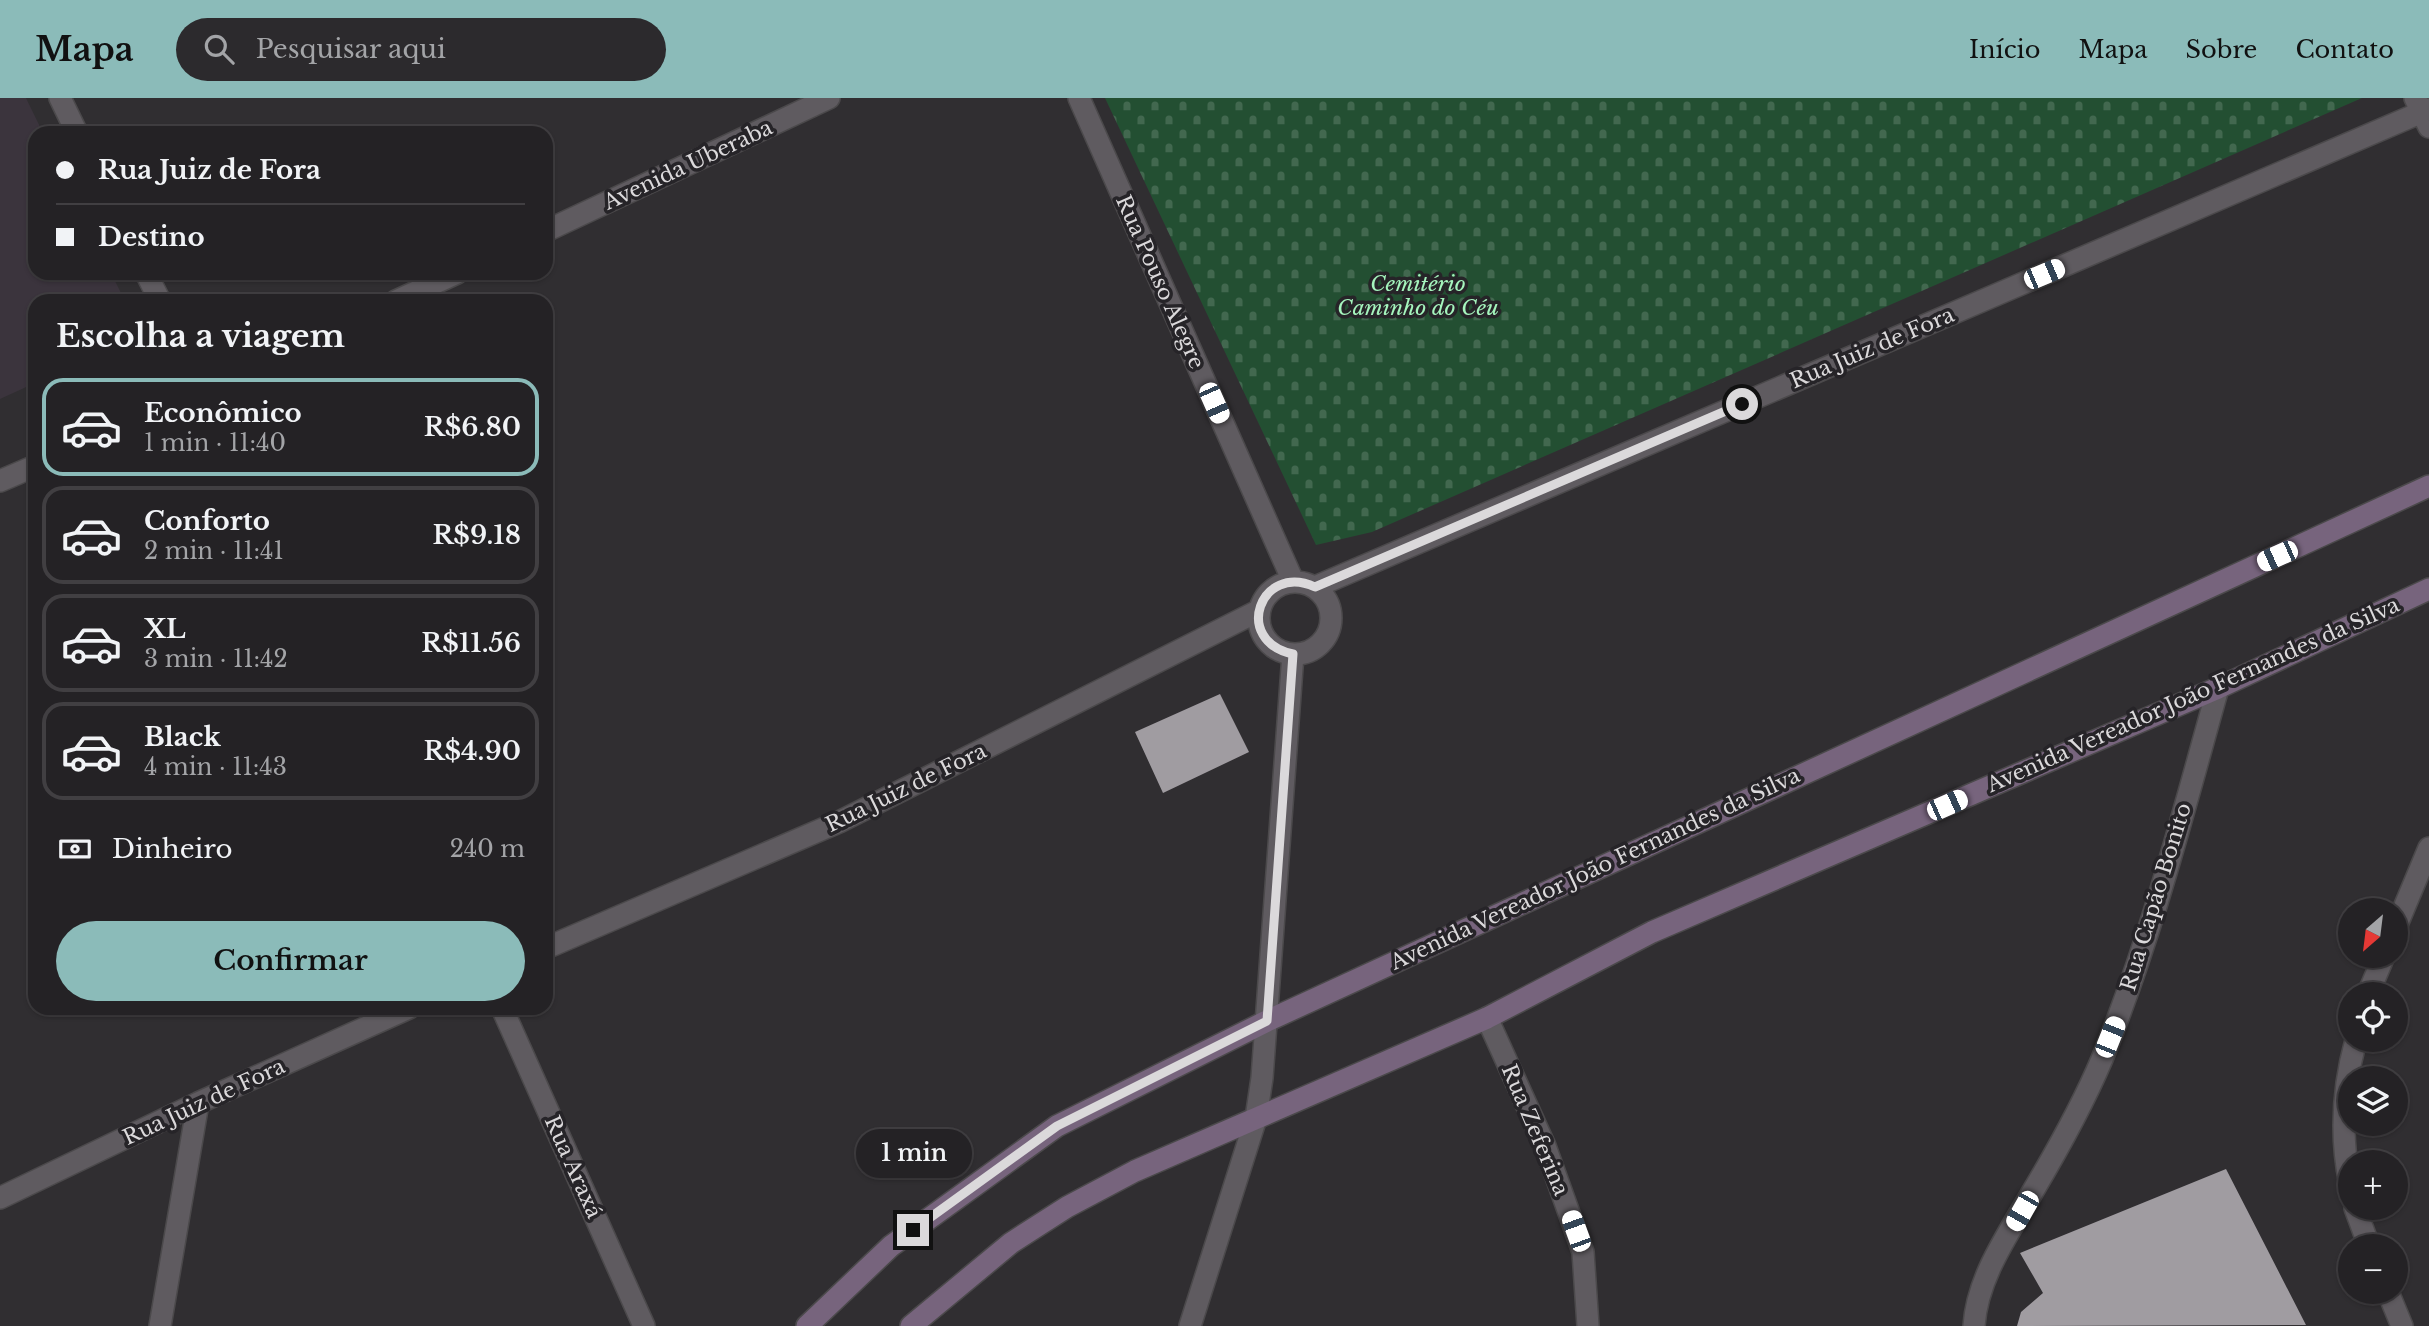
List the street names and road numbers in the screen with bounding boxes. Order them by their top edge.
street label: Avenida Uberaba [598,114,777,216]
street label: Rua Pouso Alegre [1110,191,1210,373]
street label: Rua Juiz de Fora [1786,302,1958,394]
street label: Avenida Vereador João Fernandes da Silva [1982,592,2404,799]
street label: Rua Juiz de Fora [821,738,991,838]
street label: Avenida Vereador João Fernandes da Silva [1385,762,1804,976]
street label: Rua Capão Bonito [2115,800,2197,994]
street label: Rua Juiz de Fora [119,1053,289,1151]
street label: Rua Zeferina [1496,1060,1574,1200]
street label: Rua Araxá [539,1112,607,1223]

